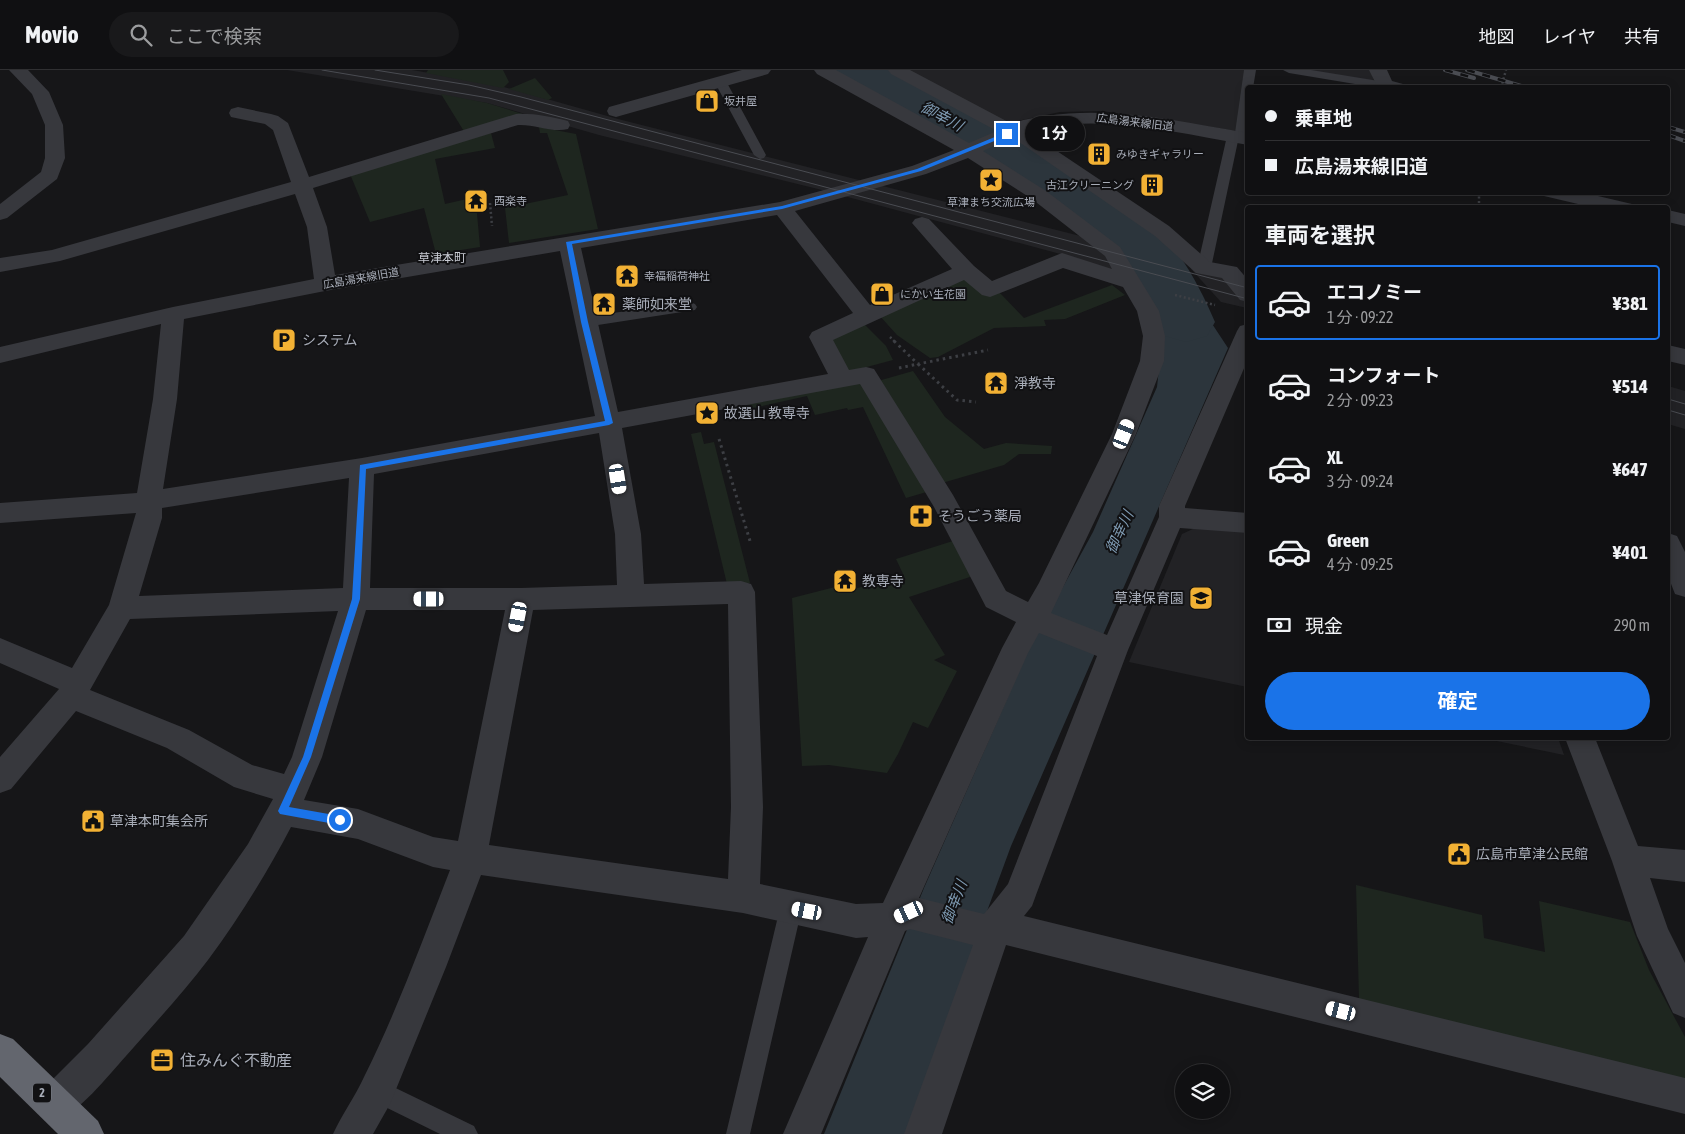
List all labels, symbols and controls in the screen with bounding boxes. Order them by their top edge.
search box [109,12,459,57]
text: Movio [25,21,79,48]
icon: search [127,21,155,49]
text: ここで検索 [167,25,262,47]
text: 地図 [1479,26,1515,47]
text: レイヤ [1543,26,1596,47]
text: 共有 [1624,26,1660,47]
shop icon: 坂井屋 [694,88,720,114]
place label: 坂井屋 [724,95,757,107]
water label: 御幸川 [918,98,968,135]
text: 乗車地 [1295,107,1352,129]
street label: 広島湯来線旧道 [1096,111,1174,133]
callout: 1 分 [1024,116,1084,152]
route end [996,123,1018,145]
text: 1 分 [1042,124,1068,142]
building icon: みゆきギャラリー [1086,141,1112,167]
place label: みゆきギャラリー [1116,148,1204,160]
text: 広島湯来線旧道 [1295,155,1428,177]
place icon: 草津まち交流広場 [978,167,1004,193]
building icon: 古江クリーニング [1139,172,1165,198]
place label: 古江クリーニング [1046,179,1134,191]
temple icon: 西楽寺 [463,188,489,214]
place label: 西楽寺 [494,195,527,207]
place label: 草津まち交流広場 [947,196,1035,208]
text: 車両を選択 [1265,222,1375,248]
district label: 草津本町 [418,251,466,265]
temple icon: 幸福稲荷神社 [614,263,640,289]
street label: 広島湯来線旧道 [322,265,400,291]
place label: 幸福稲荷神社 [644,270,710,282]
icon: car [1267,280,1312,325]
shop icon: にかい生花園 [869,281,895,307]
text: エコノミー [1327,281,1422,303]
place label: にかい生花園 [900,288,966,300]
temple icon: 薬師如来堂 [591,291,617,317]
text: ¥381 [1613,292,1648,314]
place label: 薬師如来堂 [622,296,692,312]
text: 1 分 · 09:22 [1327,308,1393,326]
parking icon: システム [271,327,297,353]
place label: システム [302,332,358,348]
icon: car [1267,363,1312,408]
text: コンフォート [1327,364,1440,386]
temple icon: 淨教寺 [983,370,1009,396]
place label: 淨教寺 [1014,375,1056,391]
text: ¥514 [1613,375,1648,397]
text: 2 分 · 09:23 [1327,391,1393,409]
place icon: 故選山 教専寺 [694,400,720,426]
place label: 故選山 教専寺 [724,405,810,421]
car [1111,417,1136,451]
icon: car [1267,446,1312,491]
text: XL [1327,446,1343,468]
text: ¥647 [1613,458,1648,480]
car [608,463,627,495]
text: 3 分 · 09:24 [1327,472,1393,490]
pharmacy icon: そうごう薬局 [908,503,934,529]
water label: 御幸川 [1102,506,1137,556]
place label: そうごう薬局 [938,508,1022,524]
icon: car [1267,529,1312,574]
text: Green [1327,529,1369,551]
text: ¥401 [1613,541,1648,563]
text: 4 分 · 09:25 [1327,555,1393,573]
temple icon: 教専寺 [832,568,858,594]
place label: 教専寺 [862,573,904,589]
school or university icon: 草津保育園 [1188,585,1214,611]
place label: 草津保育園 [1114,590,1184,606]
car [414,592,444,607]
car [507,601,528,633]
icon: cash [1265,611,1293,639]
text: 現金 [1305,615,1343,637]
text: 290 m [1614,616,1650,634]
button: 確定 [1265,672,1650,730]
public building icon: 草津本町集会所 [80,808,106,834]
route start [329,809,351,831]
place label: 草津本町集会所 [110,813,208,829]
public building icon: 広島市草津公民館 [1446,841,1472,867]
place label: 広島市草津公民館 [1476,846,1588,862]
water label: 御幸川 [938,876,971,926]
car [892,899,925,925]
car [790,901,823,921]
car [1324,1000,1357,1022]
office icon: 住みんぐ不動産 [149,1047,175,1073]
place label: 住みんぐ不動産 [180,1051,292,1069]
map controls [1175,1064,1230,1119]
button: layers [1175,1064,1230,1119]
road number: 2 [33,1084,51,1102]

